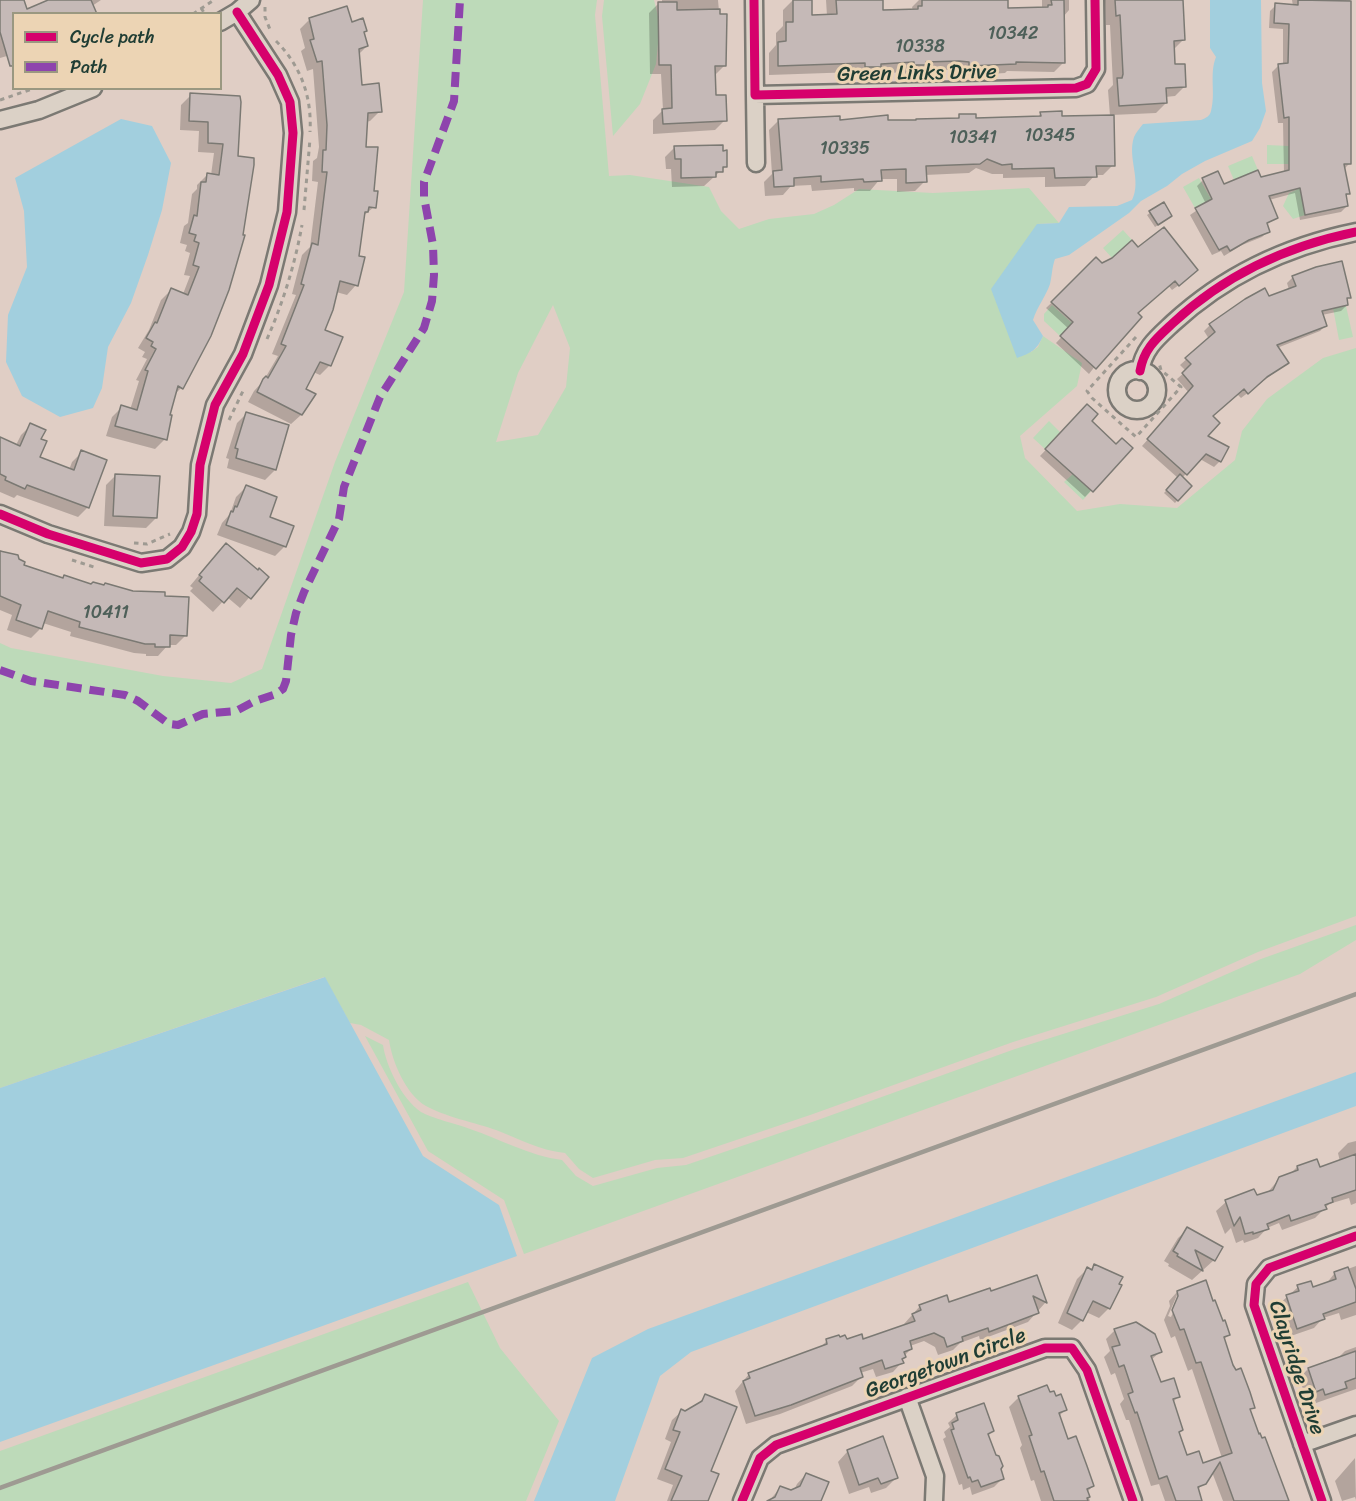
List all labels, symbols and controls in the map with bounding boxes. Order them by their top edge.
legend [12,12,222,90]
text: Cycle path [70,21,154,53]
house number: 10342 [988,23,1038,45]
house number: 10338 [895,36,945,58]
text: Path [70,51,107,83]
street label: Green Links Drive [837,60,997,88]
house number: 10345 [1024,125,1076,147]
house number: 10341 [949,127,997,149]
house number: 10335 [820,138,870,160]
house number: 10411 [83,602,129,624]
street label: Clayridge Drive [1262,1298,1330,1438]
street label: Georgetown Circle [862,1323,1030,1405]

